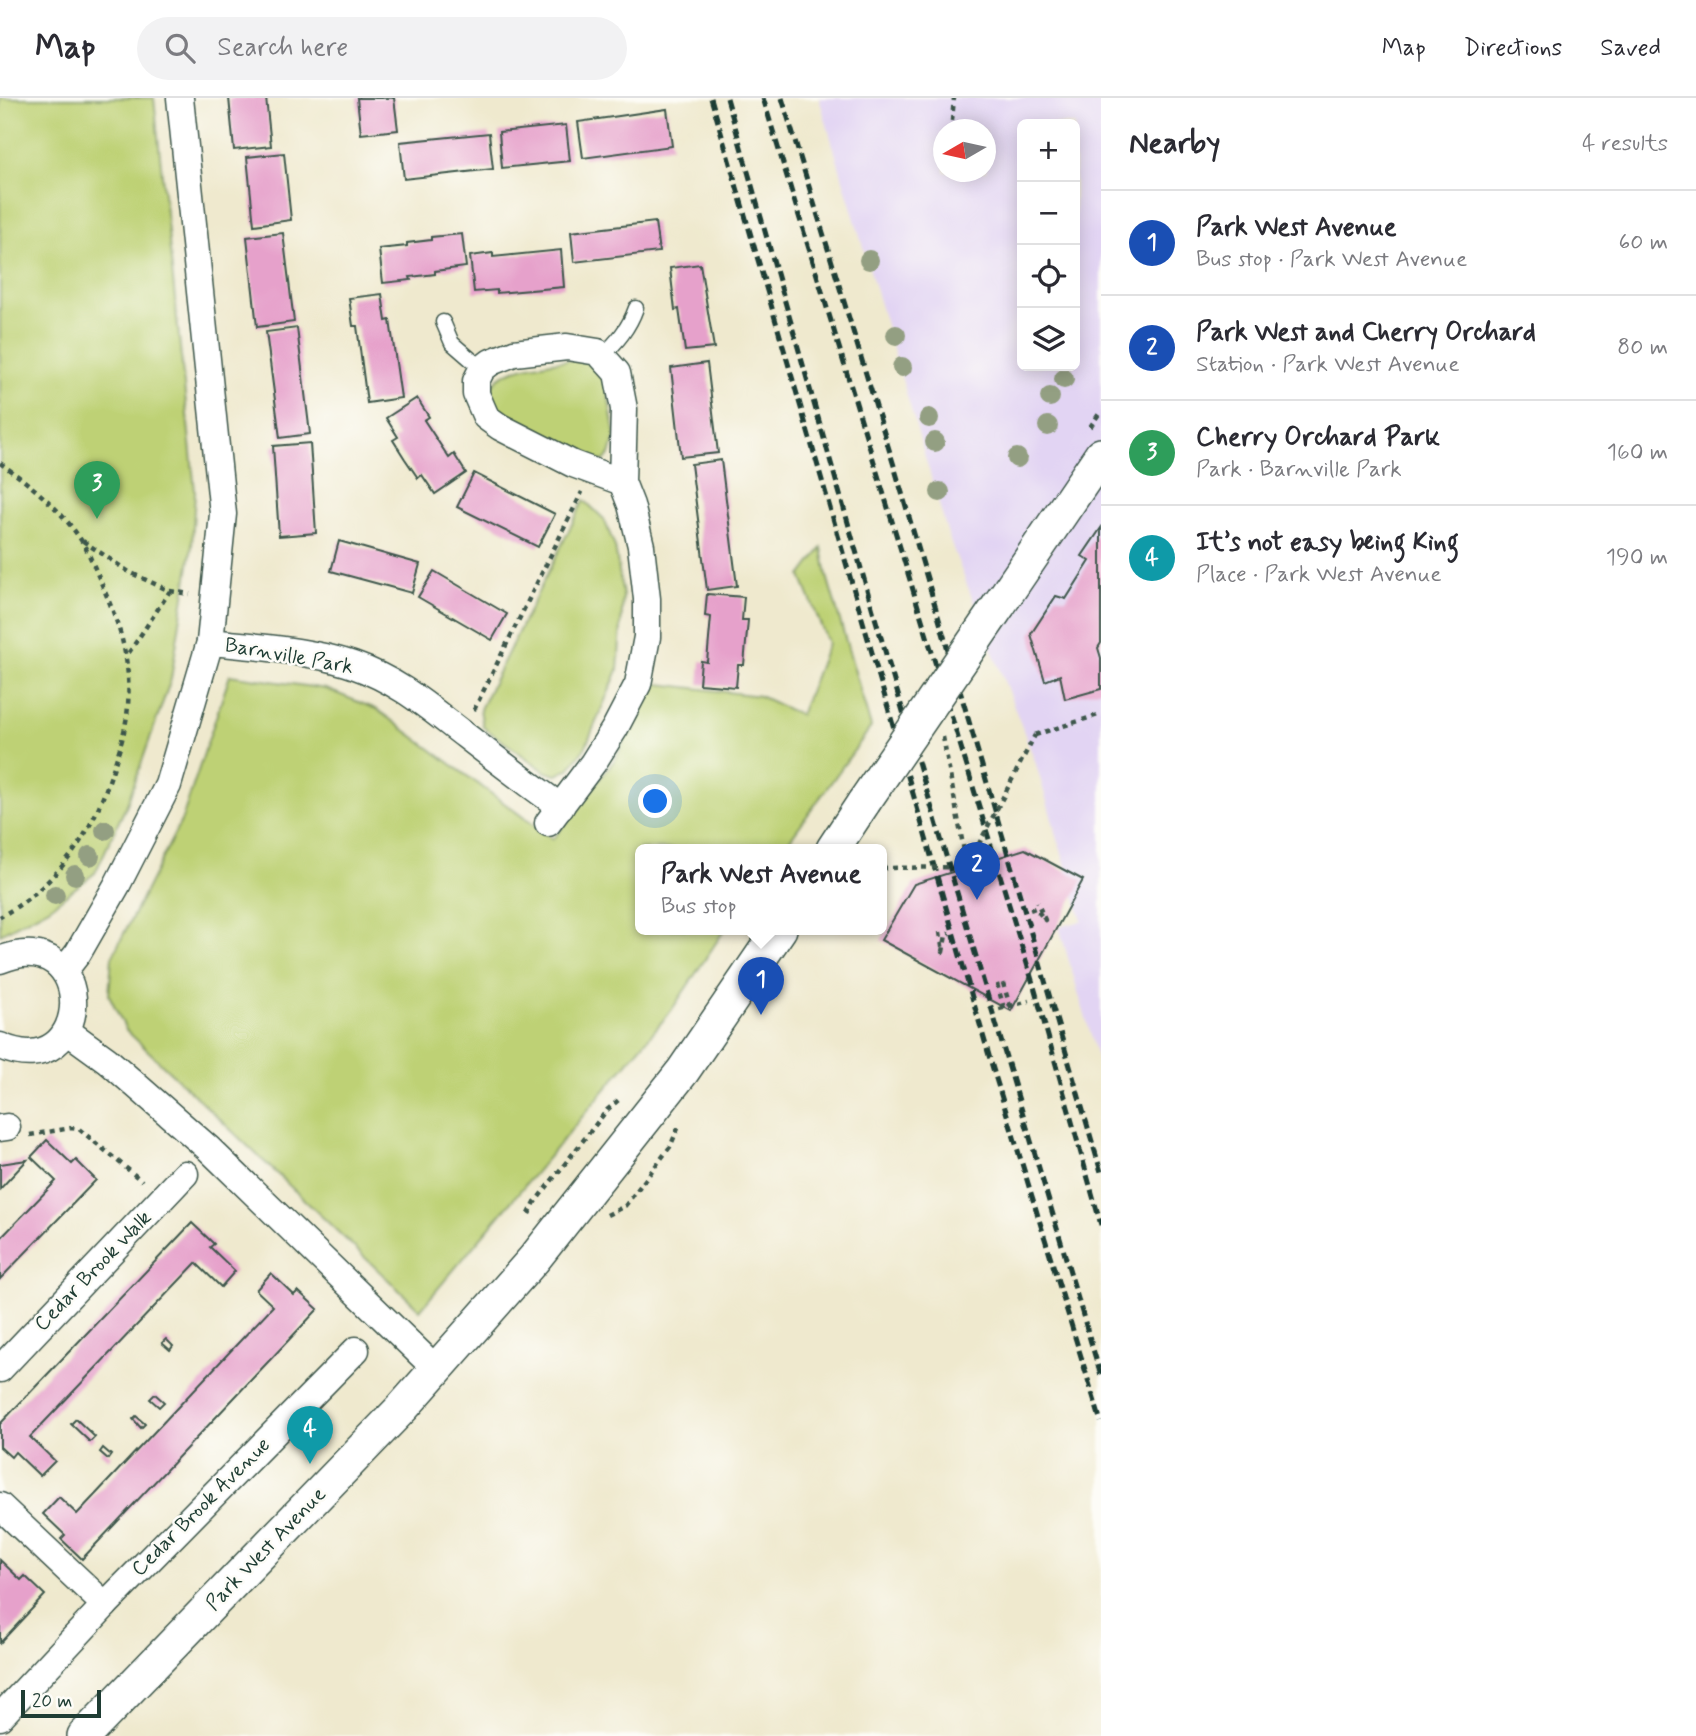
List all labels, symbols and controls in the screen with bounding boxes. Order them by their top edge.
search box [137,17,627,80]
text: Map [35,26,95,70]
icon: search [161,29,199,67]
text: Search here [217,31,348,65]
text: Map [1382,33,1426,64]
text: Directions [1464,33,1562,64]
text: Saved [1600,33,1661,64]
north arrow [933,119,996,182]
map controls [1017,119,1080,371]
button: + [1017,119,1080,182]
text: Nearby [1129,124,1220,163]
text: 4 results [1582,129,1668,159]
button: − [1017,182,1080,245]
text: Park West Avenue [1196,211,1397,245]
text: 1 [1147,228,1157,258]
text: 60 m [1619,228,1668,258]
button: locate [1017,245,1080,308]
text: Bus stop · Park West Avenue [1196,245,1467,275]
button: layers [1017,308,1080,371]
text: Park West and Cherry Orchard [1196,316,1536,350]
text: 2 [1146,333,1158,363]
text: 80 m [1617,333,1668,363]
text: Station · Park West Avenue [1196,350,1460,380]
text: Cherry Orchard Park [1196,421,1440,455]
text: 3 [1147,438,1157,468]
text: 160 m [1607,438,1668,468]
text: Park · Barnville Park [1196,455,1402,485]
pin: 3 [74,461,120,519]
text: It’s not easy being King [1196,526,1459,560]
text: 4 [1145,543,1159,573]
text: 190 m [1606,543,1668,573]
text: Place · Park West Avenue [1196,560,1442,590]
street label: Barnville Park [223,631,355,681]
your location [638,784,672,818]
pin: 2 [954,842,1000,900]
popup [635,844,887,935]
text: Park West Avenue [661,858,861,892]
text: Bus stop [661,892,737,922]
pin: 1 [738,957,784,1015]
street label: Cedar Brook Walk [28,1204,158,1337]
pin: 4 [287,1406,333,1464]
street label: Cedar Brook Avenue [125,1431,277,1583]
street label: Park West Avenue [200,1481,332,1617]
scale bar [21,1687,102,1719]
text: 20 m [32,1689,72,1714]

